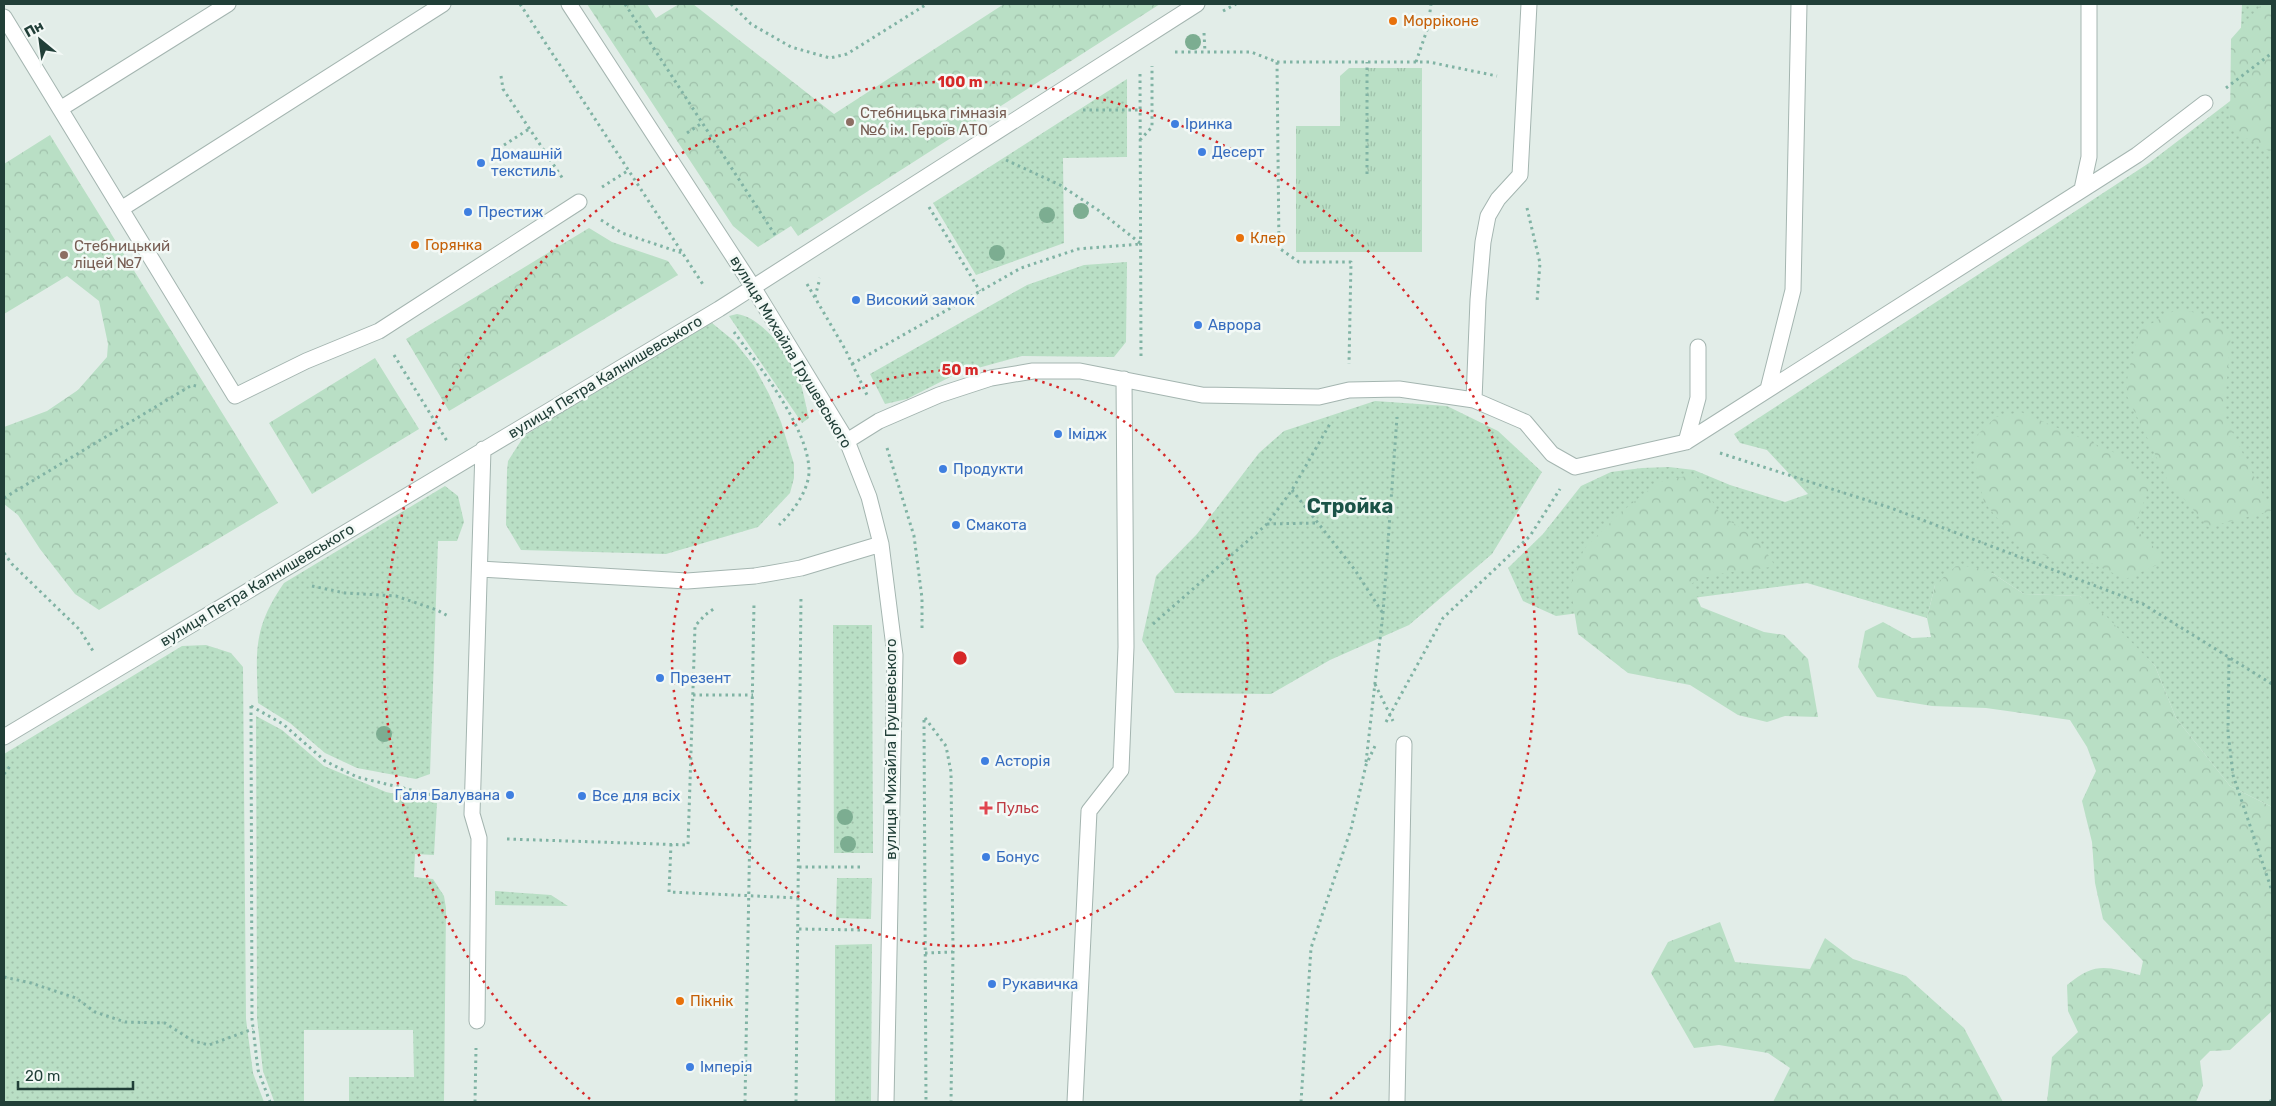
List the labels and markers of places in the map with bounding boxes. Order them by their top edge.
place label: Морріконе [1403,12,1479,30]
marker: Морріконе [1387,15,1399,27]
place label: Стебницька гімназія №6 ім. Героїв АТО [860,104,1007,139]
place label: Іринка [1185,115,1233,133]
marker: Стебницька гімназія №6 ім. Героїв АТО [844,116,856,128]
marker: Іринка [1169,118,1181,130]
place label: Десерт [1212,143,1265,161]
place label: Домашній текстиль [491,145,562,180]
marker: Десерт [1196,146,1208,158]
marker: Домашній текстиль [475,157,487,169]
place label: Престиж [478,203,543,221]
marker: Престиж [462,206,474,218]
place label: Клер [1250,229,1286,247]
marker: Клер [1234,232,1246,244]
place label: Горянка [425,236,482,254]
place label: Стебницький ліцей №7 [74,237,170,272]
marker: Горянка [409,239,421,251]
marker: Стебницький ліцей №7 [58,249,70,261]
place label: Високий замок [866,291,975,309]
marker: Високий замок [850,294,862,306]
place label: Аврора [1208,316,1261,334]
marker: Аврора [1192,319,1204,331]
place label: Імідж [1068,425,1107,443]
marker: Імідж [1052,428,1064,440]
place label: Продукти [953,460,1023,478]
marker: Продукти [937,463,949,475]
place label: Смакота [966,516,1027,534]
marker: Смакота [950,519,962,531]
centre of rings [951,649,969,667]
place label: Презент [670,669,731,687]
marker: Презент [654,672,666,684]
place label: Асторія [995,752,1050,770]
marker: Асторія [979,755,991,767]
place label: Галя Балувана [394,786,500,804]
place label: Все для всіх [592,787,680,805]
marker: Галя Балувана [504,789,516,801]
marker: Все для всіх [576,790,588,802]
place label: Пульс [996,799,1039,817]
marker: Пульс [980,802,992,814]
place label: Бонус [996,848,1040,866]
marker: Бонус [980,851,992,863]
place label: Рукавичка [1002,975,1078,993]
marker: Рукавичка [986,978,998,990]
place label: Пікнік [690,992,733,1010]
marker: Пікнік [674,995,686,1007]
place label: Імперія [700,1058,752,1076]
marker: Імперія [684,1061,696,1073]

